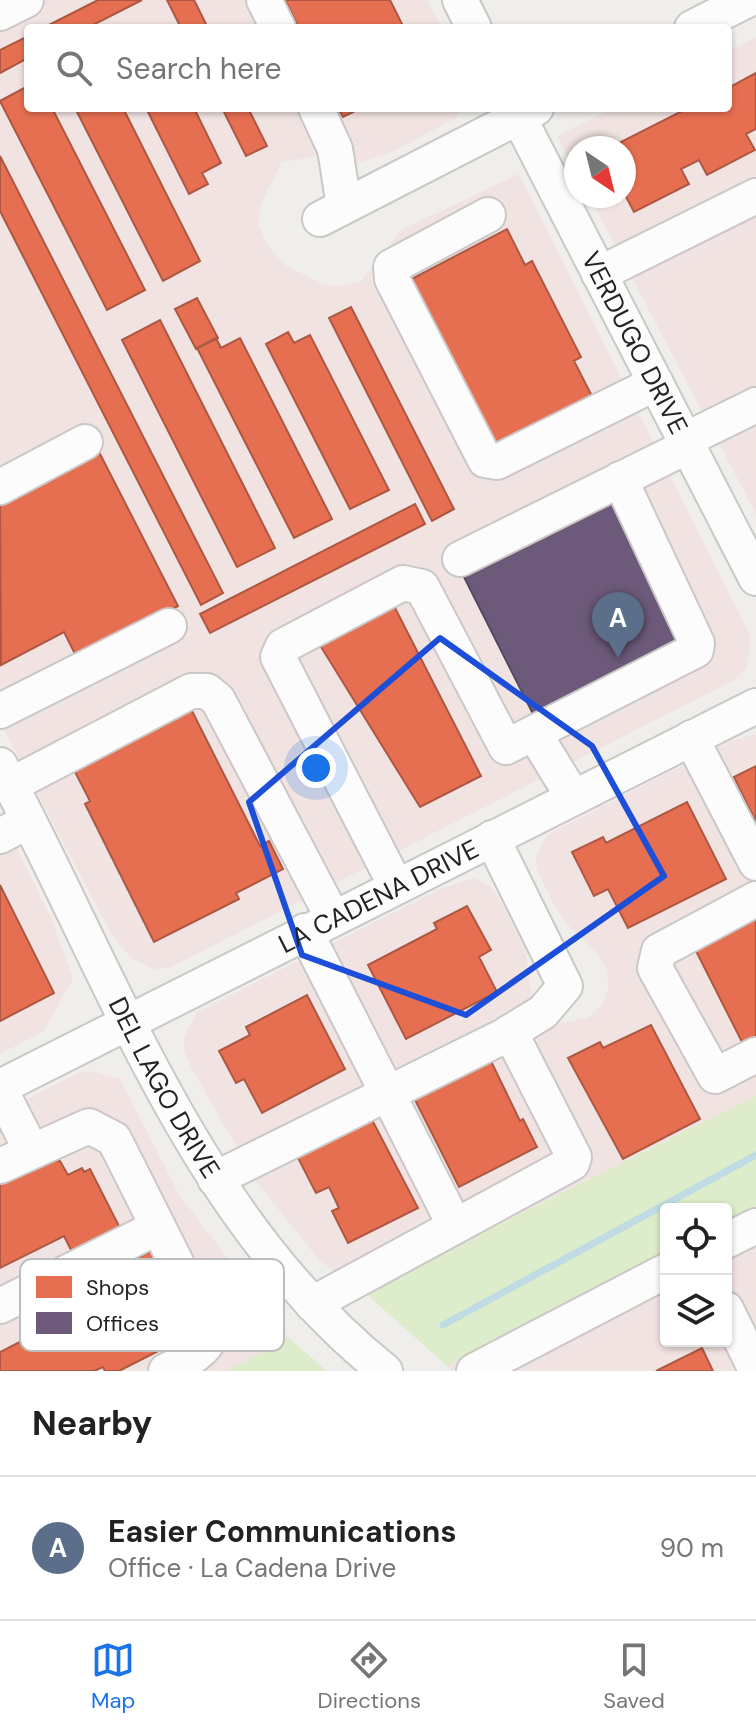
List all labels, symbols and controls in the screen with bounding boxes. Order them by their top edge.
search box [24,24,732,112]
icon: search [52,46,96,90]
text: Search here [116,49,282,88]
north arrow [564,136,636,208]
street label: VERDUGO DRIVE [574,246,696,440]
pin: A [592,592,644,658]
your location [296,748,336,788]
street label: LA CADENA DRIVE [273,832,484,961]
street label: DEL LAGO DRIVE [101,991,228,1184]
map controls [660,1203,732,1347]
button: locate [660,1203,732,1275]
legend [20,1259,284,1351]
text: Shops [86,1273,149,1302]
button: layers [660,1275,732,1347]
text: Offices [86,1309,159,1338]
text: Nearby [32,1401,152,1446]
text: Easier Communications [108,1512,456,1551]
text: A [49,1531,67,1565]
text: 90 m [660,1531,724,1565]
text: Office · La Cadena Drive [108,1551,396,1585]
tab: Map [91,1638,135,1715]
tab: Directions [318,1638,421,1715]
tab: Saved [603,1638,665,1715]

